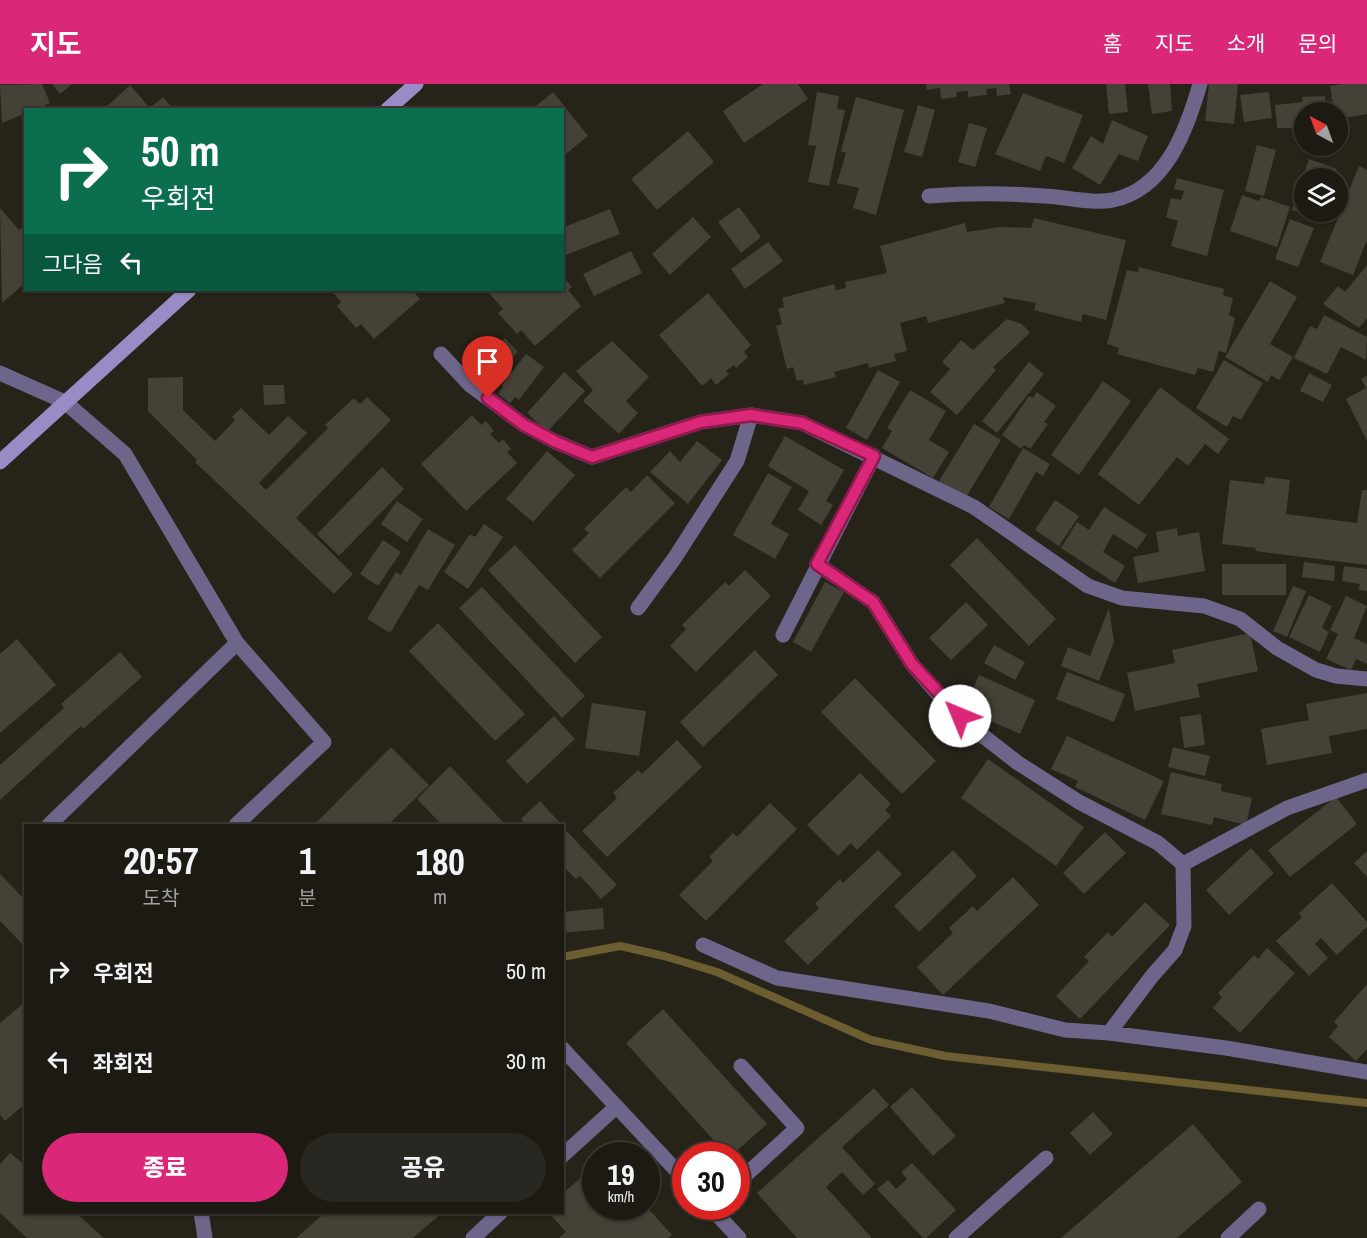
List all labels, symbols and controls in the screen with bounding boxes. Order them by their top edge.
text: 지도 [30,25,82,63]
text: 홈 [1103,29,1122,58]
text: 지도 [1155,29,1194,58]
text: 소개 [1227,29,1265,58]
text: 문의 [1298,29,1337,58]
north arrow [1294,102,1348,156]
map controls [1294,102,1348,222]
text: 50 m [141,123,220,179]
icon: right [42,132,120,210]
button: layers [1294,168,1348,222]
text: 우회전 [141,180,216,216]
icon: left [115,246,148,279]
text: 그다음 [42,249,103,279]
pin [462,336,513,398]
icon: arrive [471,345,504,378]
position arrow [928,684,992,748]
text: 20:57 [123,837,199,885]
text: 1 [299,837,315,885]
text: 180 [416,838,465,886]
text: m [433,883,447,910]
text: 도착 [143,884,179,911]
text: 분 [298,884,316,911]
icon: right [42,955,75,988]
text: 50 m [506,956,546,986]
text: 우회전 [93,958,154,988]
icon: left [42,1045,75,1078]
text: 30 m [506,1046,546,1076]
text: 좌회전 [93,1048,154,1078]
button: 종료 [42,1133,288,1202]
button: 공유 [300,1133,546,1202]
speed limit sign: 30 [672,1142,750,1220]
text: 19 [607,1154,635,1194]
text: km/h [608,1186,634,1207]

